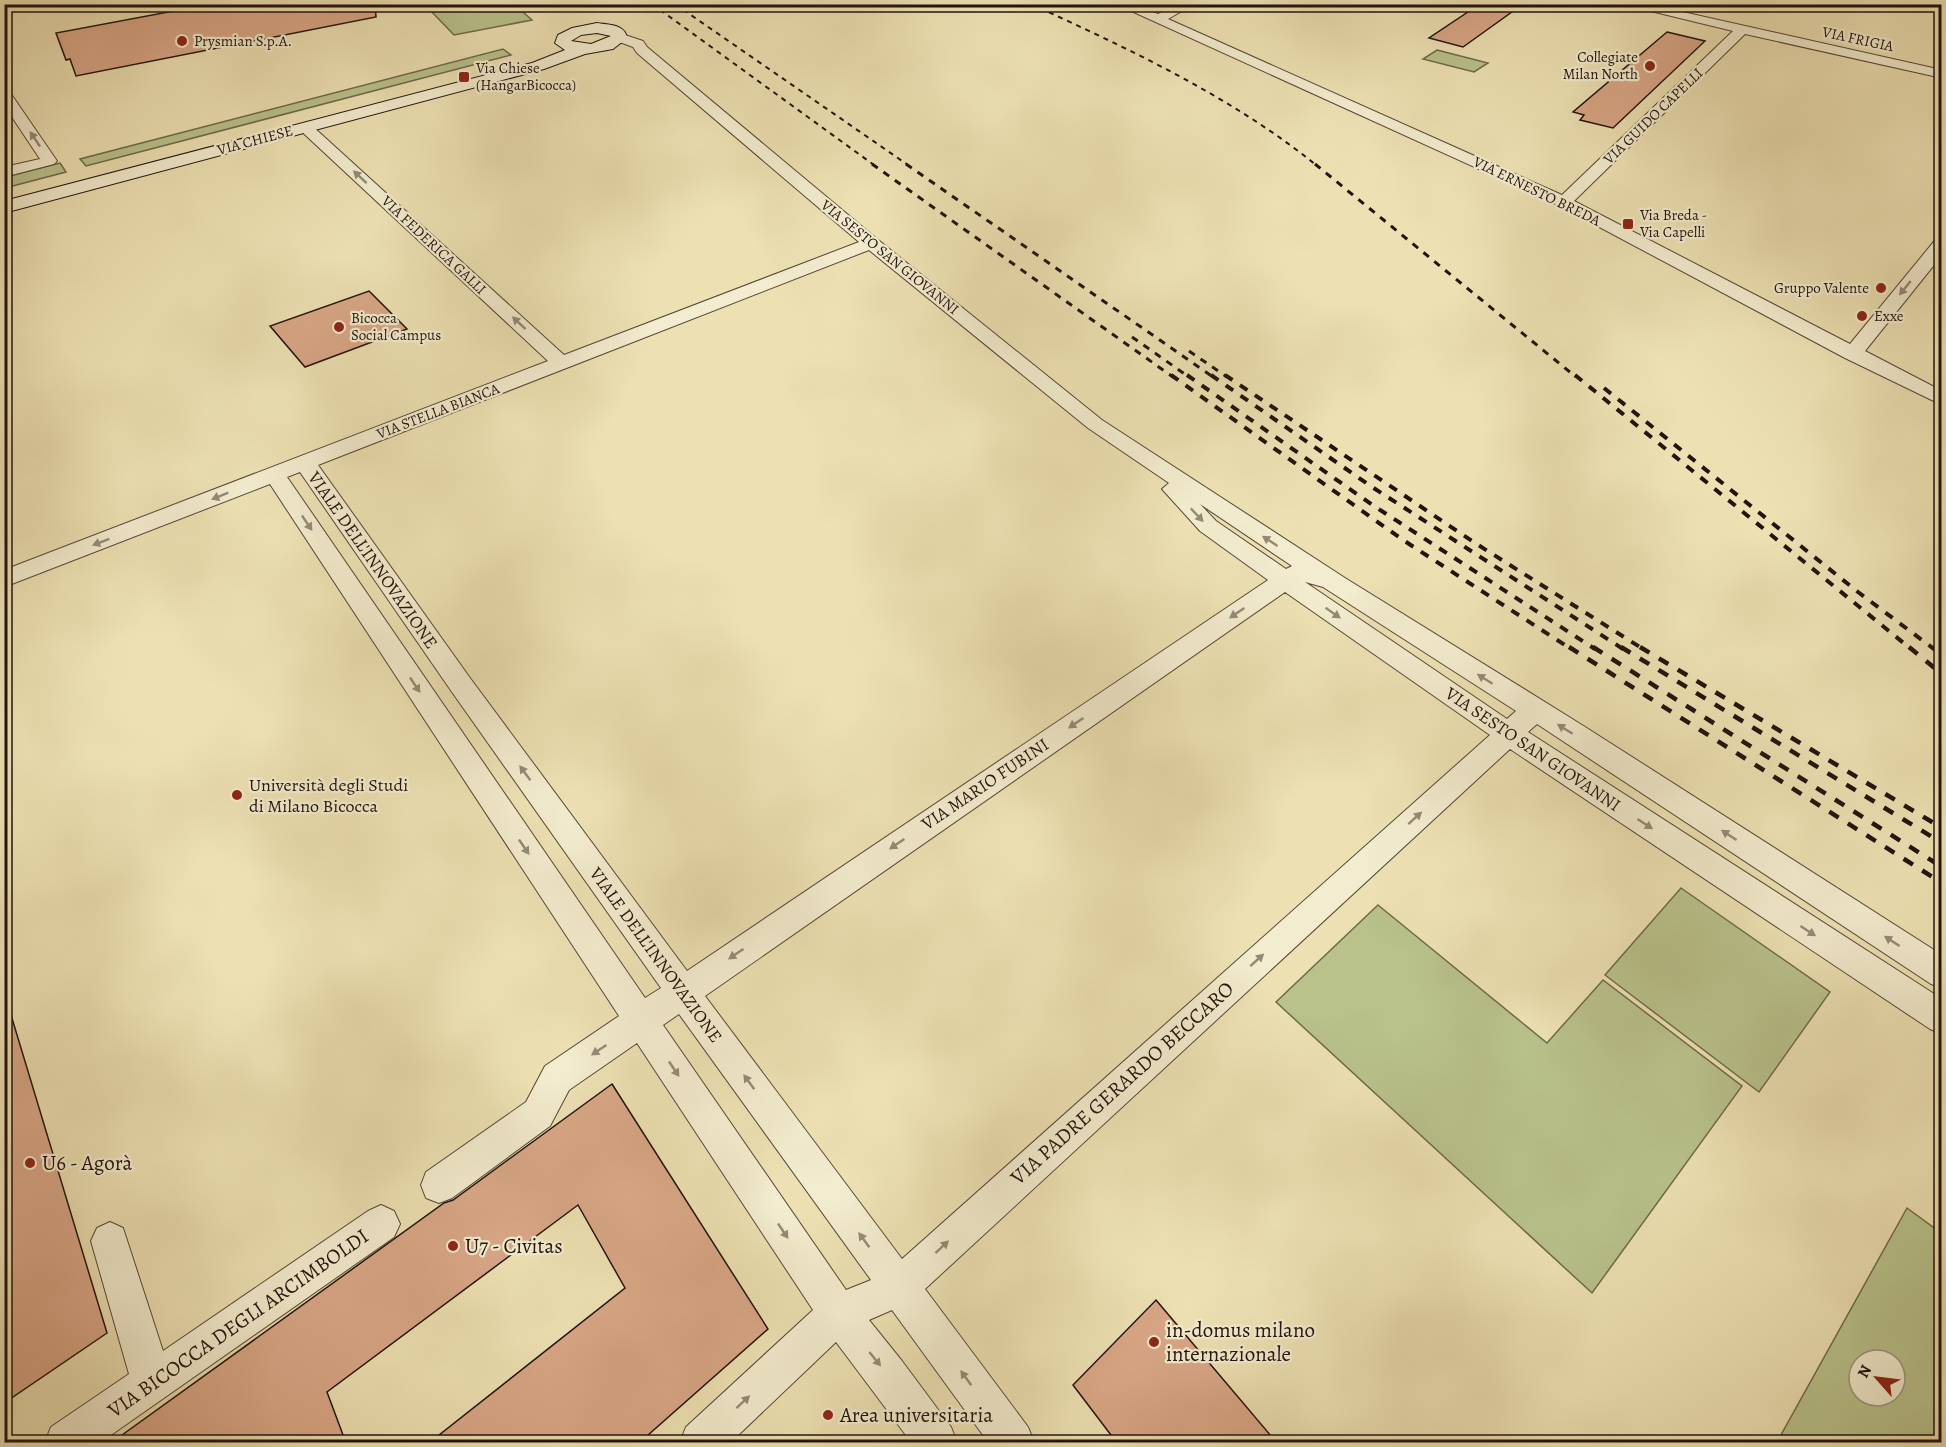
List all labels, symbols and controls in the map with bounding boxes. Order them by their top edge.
street label: VIA FRIGIA [1820,21,1896,56]
place label: Prysmian S.p.A. [194,31,292,51]
marker: Prysmian S.p.A. [175,34,189,48]
place label: Collegiate Milan North [1563,47,1638,84]
place label: Via Chiese (HangarBicocca) [475,58,576,95]
marker: Collegiate Milan North [1643,59,1657,73]
street label: VIA GUIDO CAPELLI [1598,63,1707,169]
marker: Via Chiese (HangarBicocca) [457,70,471,84]
street label: VIA CHIESE [214,120,295,160]
one-way arrow [30,131,41,147]
street label: VIA ERNESTO BREDA [1469,151,1604,231]
one-way arrow [353,171,368,184]
street label: VIA FEDERICA GALLI [376,190,491,299]
street label: VIA SESTO SAN GIOVANNI [816,194,963,319]
place label: Via Breda - Via Capelli [1639,205,1707,242]
marker: Via Breda - Via Capelli [1621,217,1635,231]
place label: Gruppo Valente [1774,278,1869,298]
marker: Gruppo Valente [1874,281,1888,295]
one-way arrow [1899,281,1911,296]
place label: Exxe [1874,306,1904,326]
place label: Bicocca Social Campus [351,308,441,345]
marker: Exxe [1855,309,1869,323]
one-way arrow [512,317,527,330]
marker: Bicocca Social Campus [332,320,346,334]
street label: VIA STELLA BIANCA [373,378,503,444]
street label: VIALE DELL'INNOVAZIONE [302,466,443,653]
one-way arrow [211,492,229,501]
one-way arrow [1190,508,1204,522]
one-way arrow [301,515,312,531]
one-way arrow [1262,535,1278,546]
one-way arrow [92,538,110,547]
one-way arrow [1229,607,1245,618]
one-way arrow [1325,607,1341,619]
one-way arrow [1477,673,1493,684]
one-way arrow [410,676,421,693]
street label: VIA SESTO SAN GIOVANNI [1440,681,1625,817]
one-way arrow [1068,717,1084,729]
one-way arrow [1557,724,1573,735]
street label: VIA MARIO FUBINI [916,732,1053,836]
one-way arrow [519,766,531,781]
place label: Università degli Studi di Milano Bicocca [249,773,408,818]
marker: Università degli Studi di Milano Bicocca [230,788,244,802]
one-way arrow [1407,811,1422,825]
one-way arrow [1637,818,1654,829]
one-way arrow [1721,830,1737,841]
one-way arrow [518,838,530,854]
one-way arrow [889,839,906,850]
street label: VIALE DELL'INNOVAZIONE [584,862,728,1047]
one-way arrow [1800,925,1817,936]
one-way arrow [1885,935,1901,947]
one-way arrow [728,948,744,959]
one-way arrow [1250,954,1264,968]
street label: VIA PADRE GERARDO BECCARO [1003,975,1240,1192]
one-way arrow [591,1044,607,1055]
one-way arrow [668,1061,679,1078]
one-way arrow [743,1075,755,1091]
place label: U6 - Agorà [42,1149,133,1177]
marker: U6 - Agorà [23,1156,37,1170]
street label: VIA BICOCCA DEGLI ARCIMBOLDI [101,1222,374,1425]
one-way arrow [777,1223,788,1239]
place label: U7 - Civitas [465,1232,563,1260]
one-way arrow [859,1232,871,1247]
marker: U7 - Civitas [446,1239,460,1253]
one-way arrow [934,1241,949,1254]
place label: in-domus milano internazionale [1166,1316,1315,1368]
marker: in-domus milano internazionale [1147,1335,1161,1349]
north arrow [1847,1348,1907,1408]
one-way arrow [868,1351,881,1366]
text: N [1852,1361,1877,1382]
one-way arrow [960,1371,972,1387]
one-way arrow [736,1396,750,1410]
place label: Area universitaria [839,1401,993,1429]
marker: Area universitaria [821,1408,835,1422]

